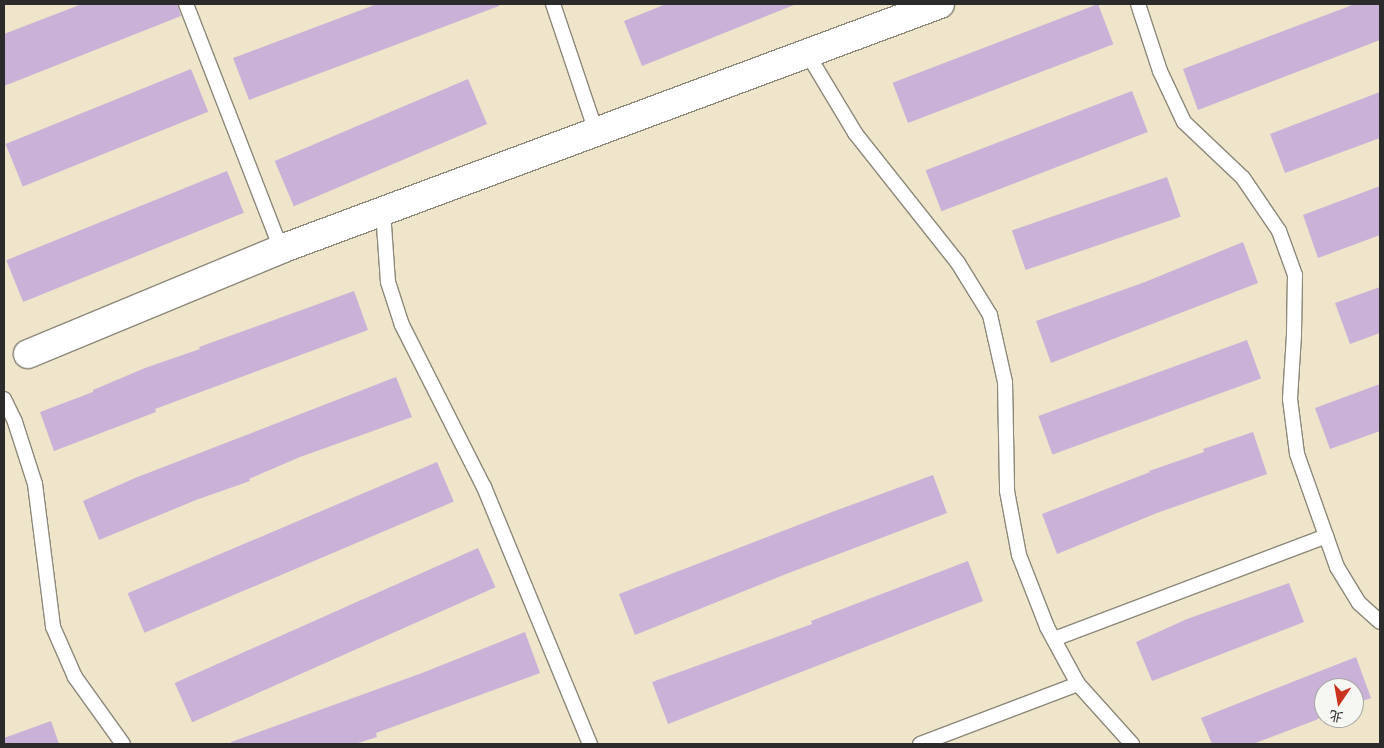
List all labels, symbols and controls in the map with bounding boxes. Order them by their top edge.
north arrow [1314,678,1364,728]
text: 北 [1327,706,1345,727]

